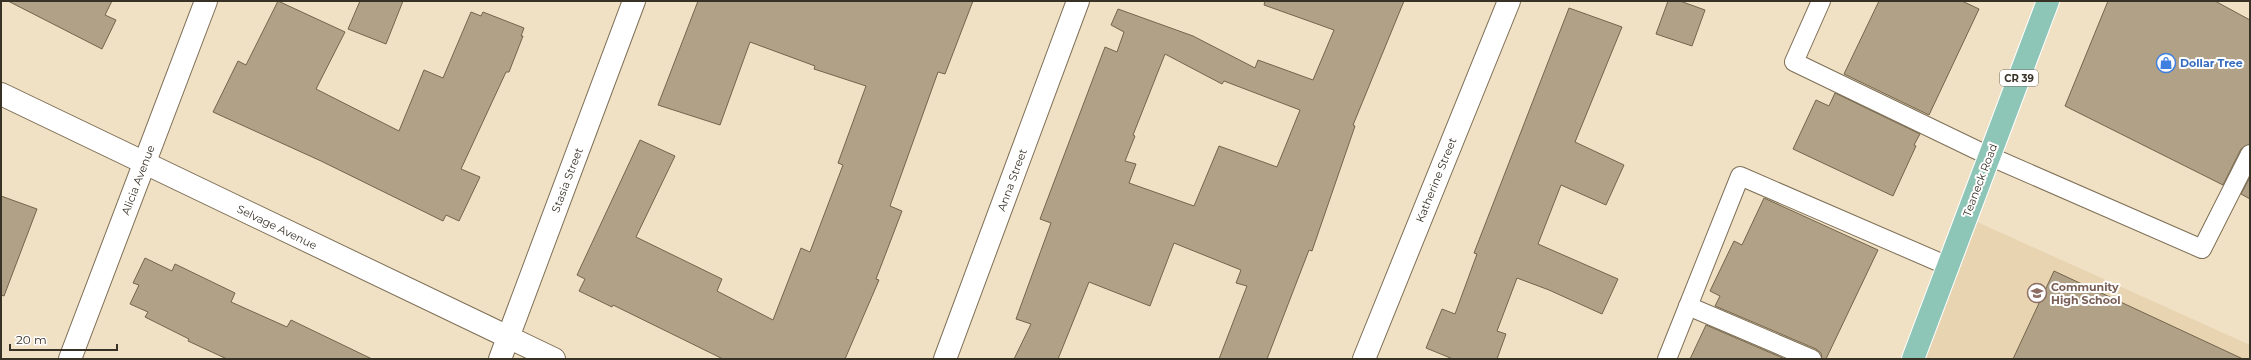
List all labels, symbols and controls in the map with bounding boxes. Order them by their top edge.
shop icon: Dollar Tree [2155,52,2177,74]
place label: Dollar Tree [2180,56,2243,70]
road number: CR 39 [2000,70,2038,86]
street label: Katherine Street [1413,135,1460,224]
street label: Teaneck Road [1960,142,2000,218]
street label: Alicia Avenue [118,143,158,217]
street label: Stasia Street [548,145,586,214]
street label: Anna Street [994,146,1030,213]
street label: Selvage Avenue [235,202,320,253]
place label: Community High School [2051,280,2120,307]
school or university icon: Community High School [2026,282,2048,304]
scale bar [10,326,117,352]
text: 20 m [16,332,47,347]

